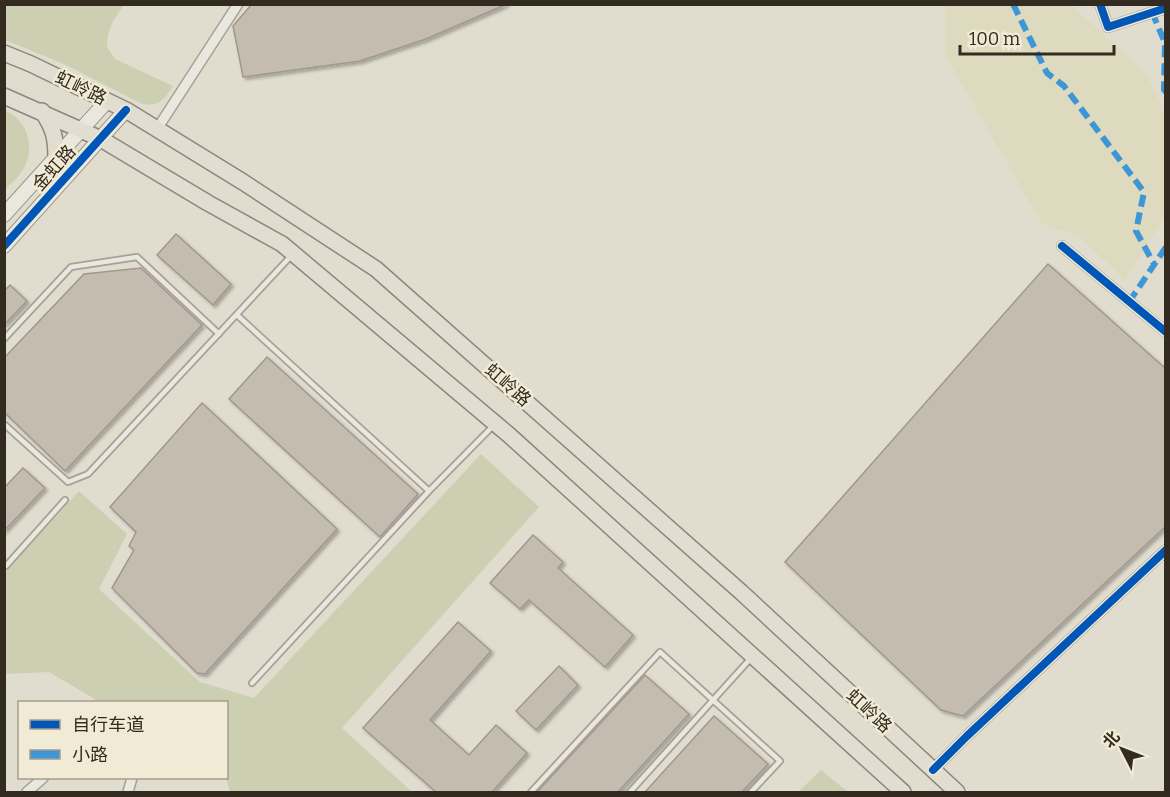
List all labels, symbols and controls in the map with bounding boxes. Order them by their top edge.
scale bar [960,18,1114,56]
text: 100 m [969,28,1020,50]
street label: 虹岭路 [52,66,110,110]
street label: 金虹路 [28,141,80,195]
street label: 虹岭路 [480,359,536,411]
street label: 虹岭路 [842,685,896,737]
legend [18,701,228,779]
text: 自行车道 [72,714,144,736]
north arrow [1092,719,1152,779]
text: 北 [1099,727,1124,752]
text: 小路 [72,744,108,766]

